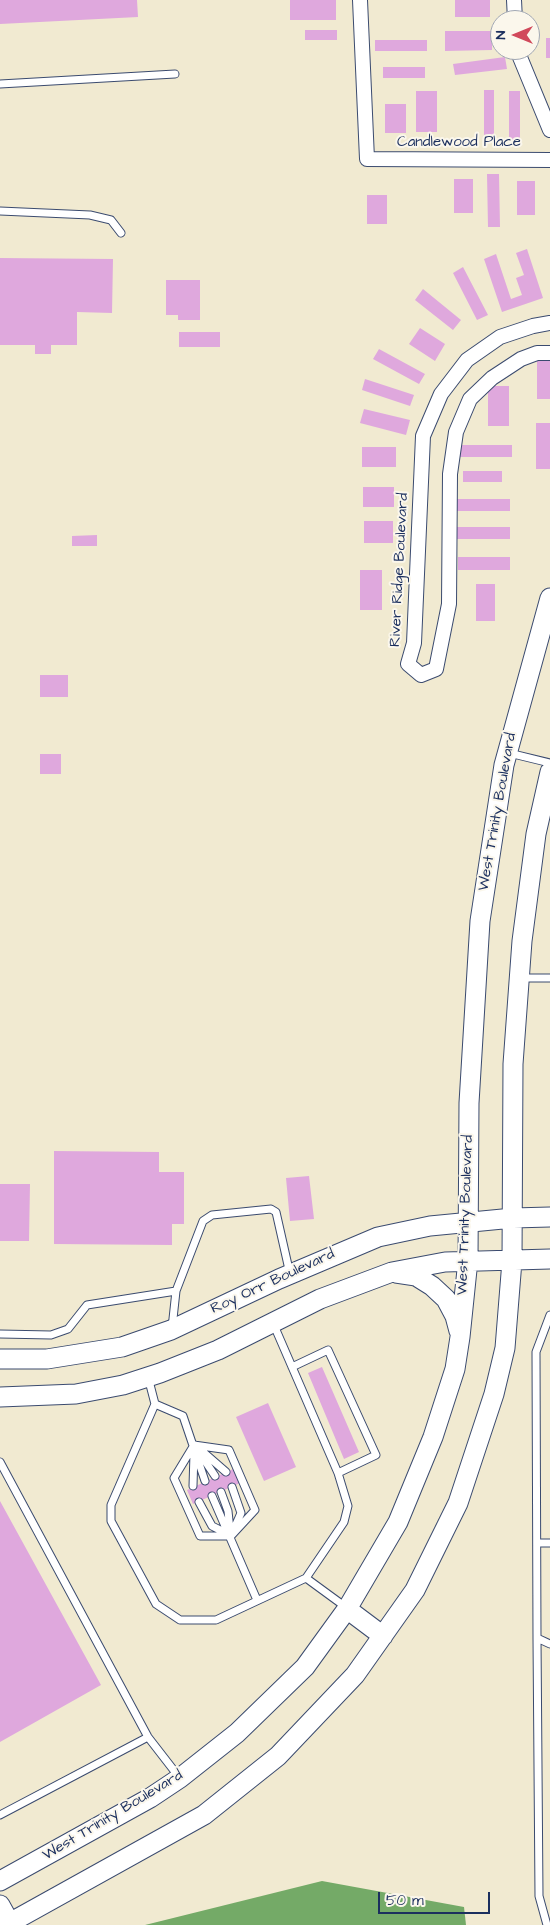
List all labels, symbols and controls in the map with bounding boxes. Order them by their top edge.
north arrow [490,10,540,60]
text: N [491,31,511,39]
street label: Candlewood Place [397,134,521,152]
street label: River Ridge Boulevard [387,493,413,647]
street label: West Trinity Boulevard [475,731,521,893]
street label: West Trinity Boulevard [454,1135,478,1295]
street label: Roy Orr Boulevard [208,1245,338,1319]
street label: West Trinity Boulevard [40,1767,186,1865]
scale bar [380,1882,492,1914]
text: 50 m [386,1890,424,1911]

